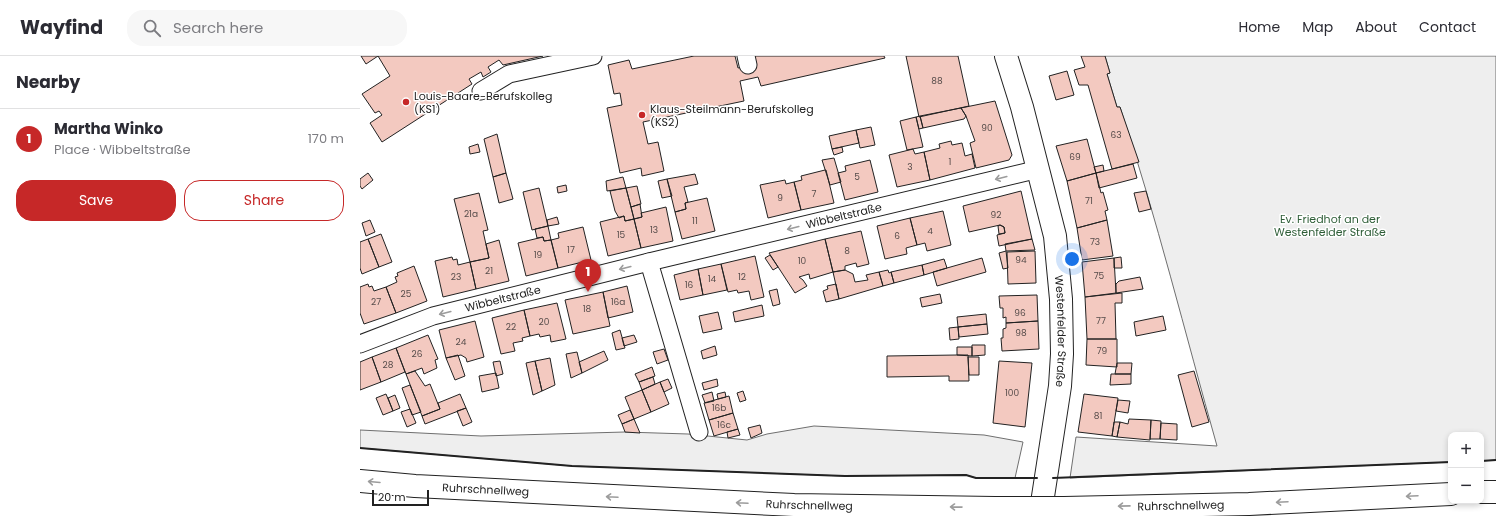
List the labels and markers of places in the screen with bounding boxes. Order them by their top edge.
place label: Louis-Baare-Berufskolleg (KS1) [414,88,552,117]
marker: Louis-Baare-Berufskolleg (KS1) [401,97,411,107]
place label: Klaus-Steilmann-Berufskolleg (KS2) [650,101,814,130]
marker: Klaus-Steilmann-Berufskolleg (KS2) [637,110,647,120]
pin: 1 [575,259,601,292]

